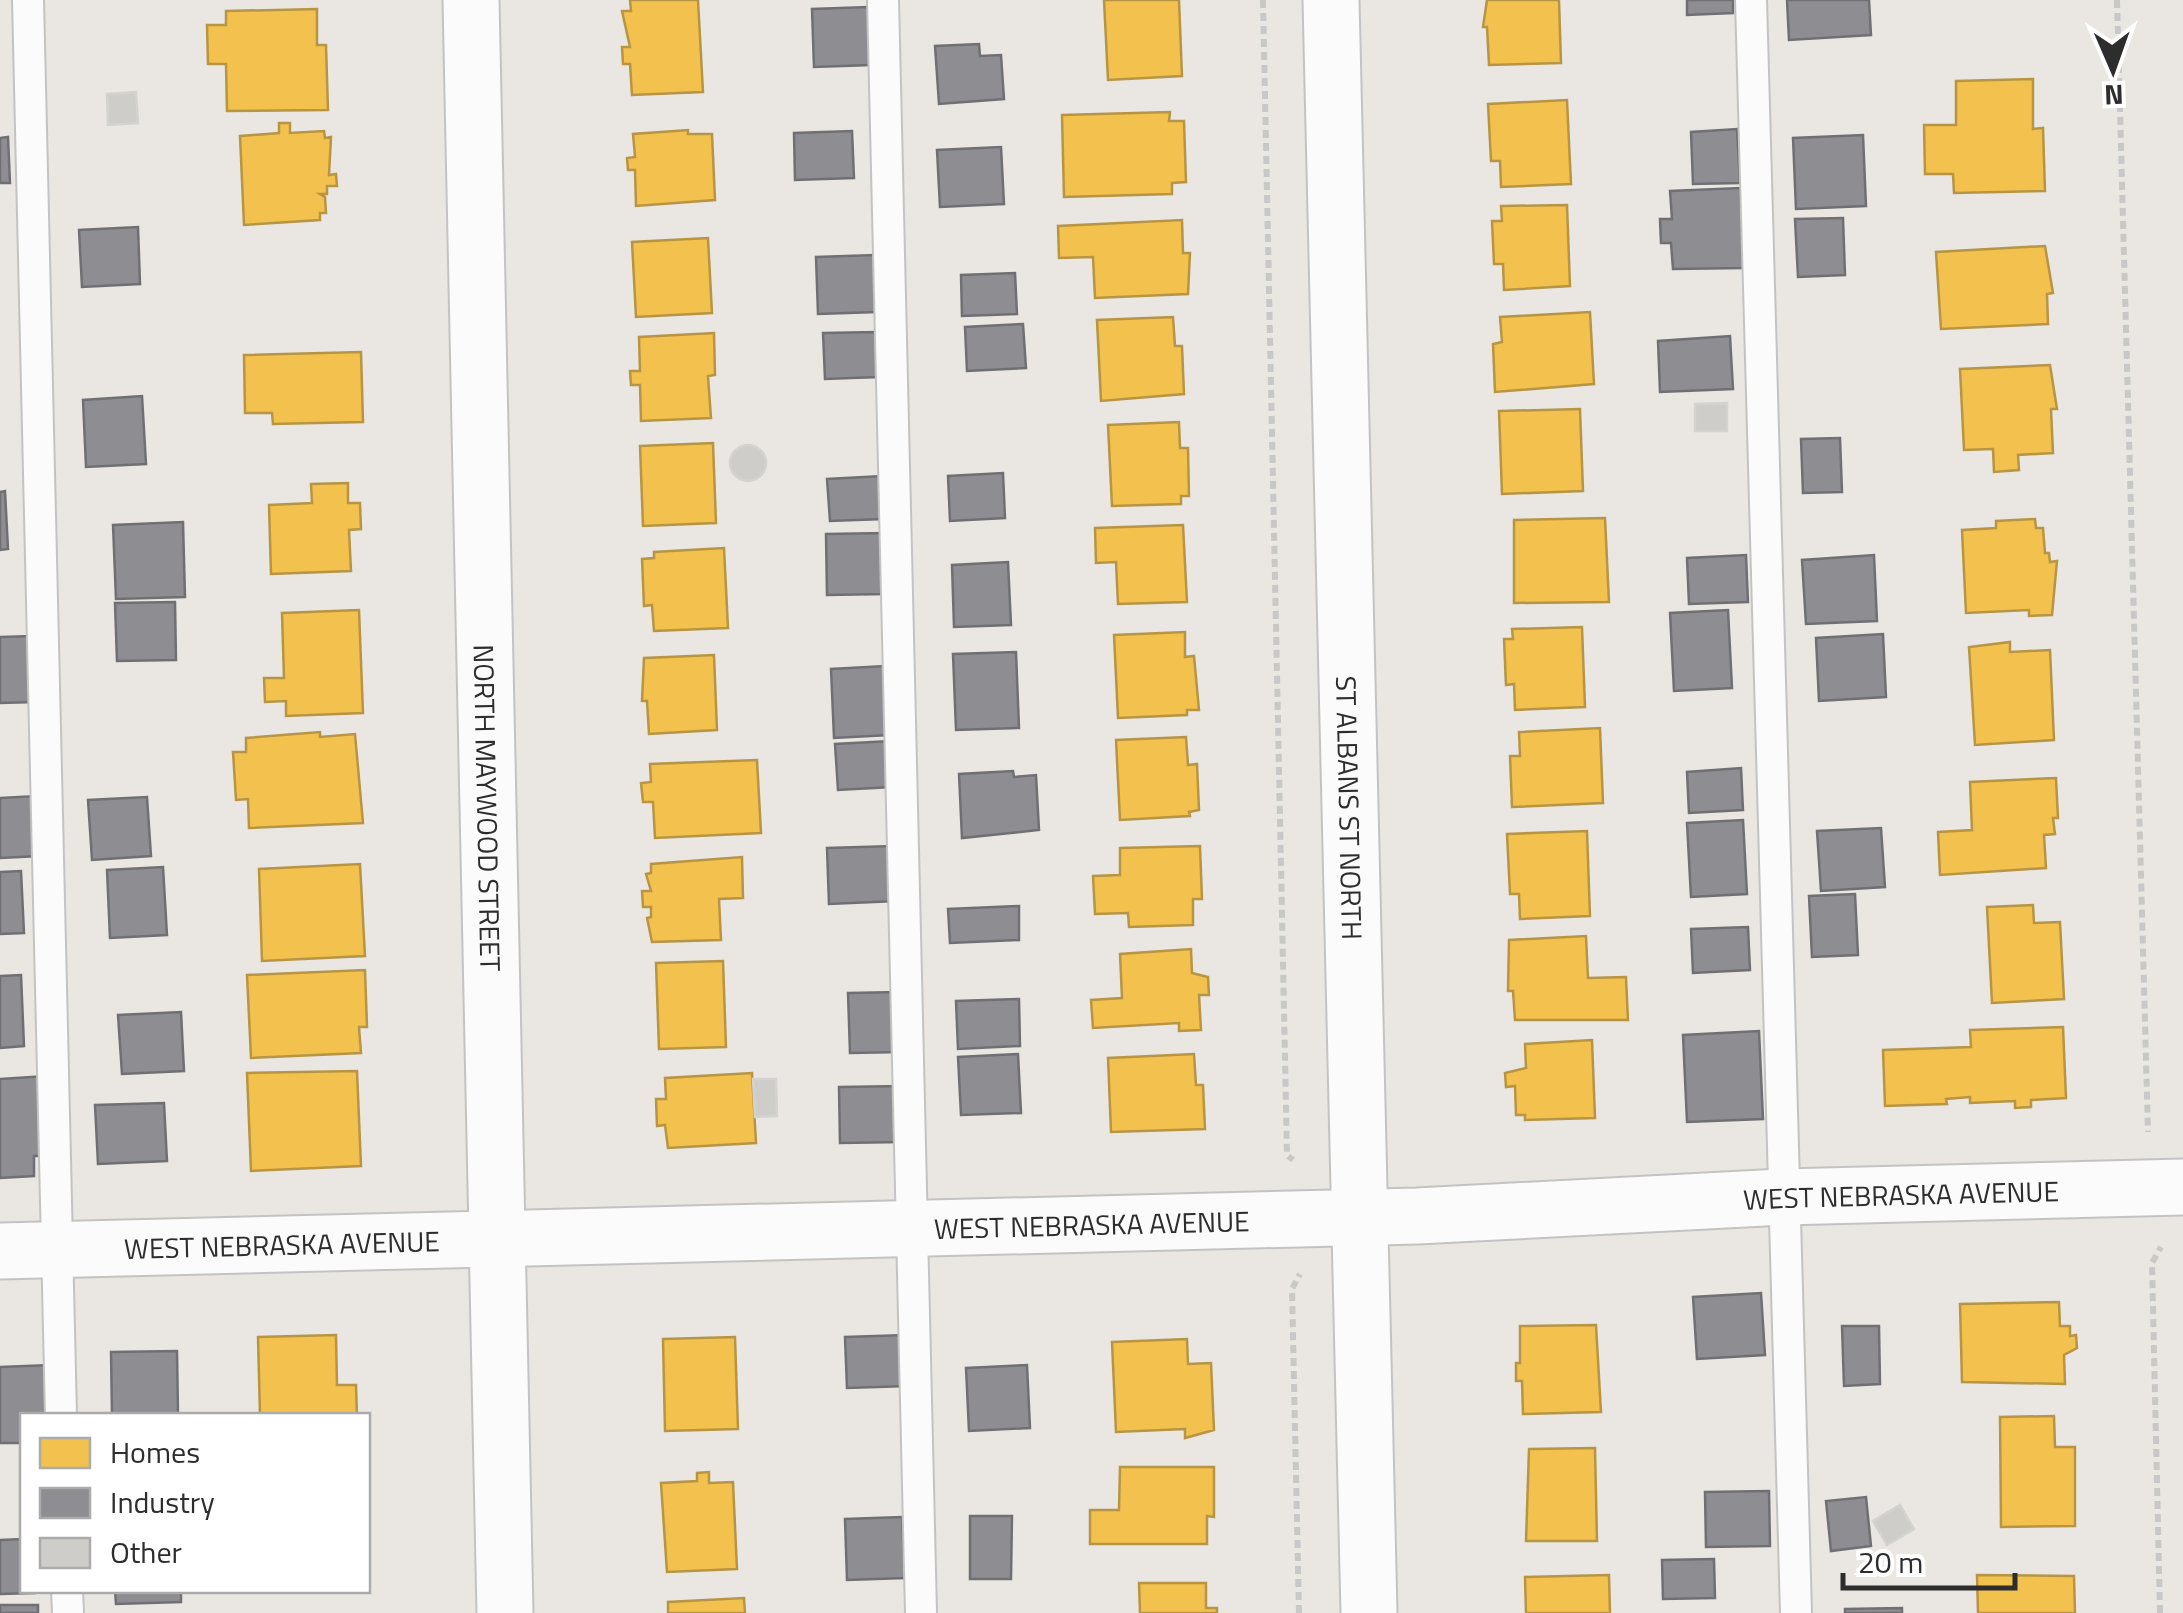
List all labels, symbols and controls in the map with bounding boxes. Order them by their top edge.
north arrow [2063,20,2163,120]
text: N [2103,74,2124,117]
street label: NORTH MAYWOOD STREET [463,644,513,972]
street label: ST ALBANS ST NORTH [1325,675,1375,940]
street label: WEST NEBRASKA AVENUE [1742,1169,2059,1221]
street label: WEST NEBRASKA AVENUE [933,1199,1250,1249]
street label: WEST NEBRASKA AVENUE [124,1219,440,1269]
legend [20,1413,370,1593]
text: Homes [110,1429,200,1475]
text: Industry [110,1479,215,1525]
scale bar [1843,1528,2016,1590]
text: Other [110,1529,182,1575]
text: 20 m [1858,1539,1923,1585]

